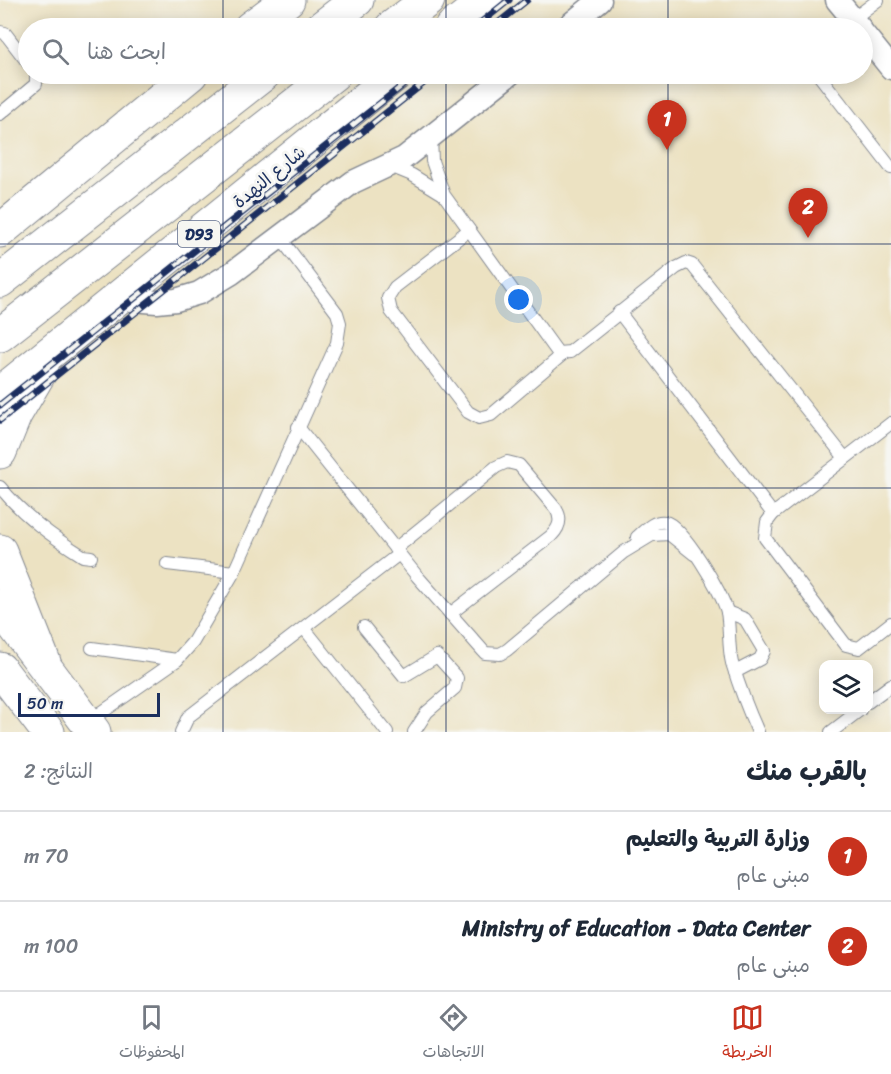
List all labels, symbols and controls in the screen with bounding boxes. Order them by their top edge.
search box [18,18,873,84]
text: ابحث هنا [87,32,166,71]
icon: search [39,35,72,68]
pin: 1 [648,100,686,150]
street label: شارع النهدة [225,137,313,217]
pin: 2 [788,188,828,238]
road number: D93 [178,221,220,247]
your location [504,285,533,314]
map controls [819,660,873,714]
button: layers [819,660,873,714]
text: 50 m [27,689,63,718]
scale bar [18,690,160,718]
text: بالقرب منك [746,748,867,794]
text: النتائج: 2 [24,754,93,789]
text: وزارة التربية والتعليم [626,819,810,858]
text: 70 m [24,839,69,874]
text: 1 [843,839,852,874]
text: مبنى عام [736,858,810,893]
text: Ministry of Education - Data Center [462,909,810,948]
text: 100 m [24,929,78,964]
text: 2 [842,929,853,964]
text: مبنى عام [736,948,810,983]
tab: المحفوظات [119,1001,185,1066]
tab: الاتجاهات [423,1001,484,1066]
tab: الخريطة [722,1001,772,1066]

